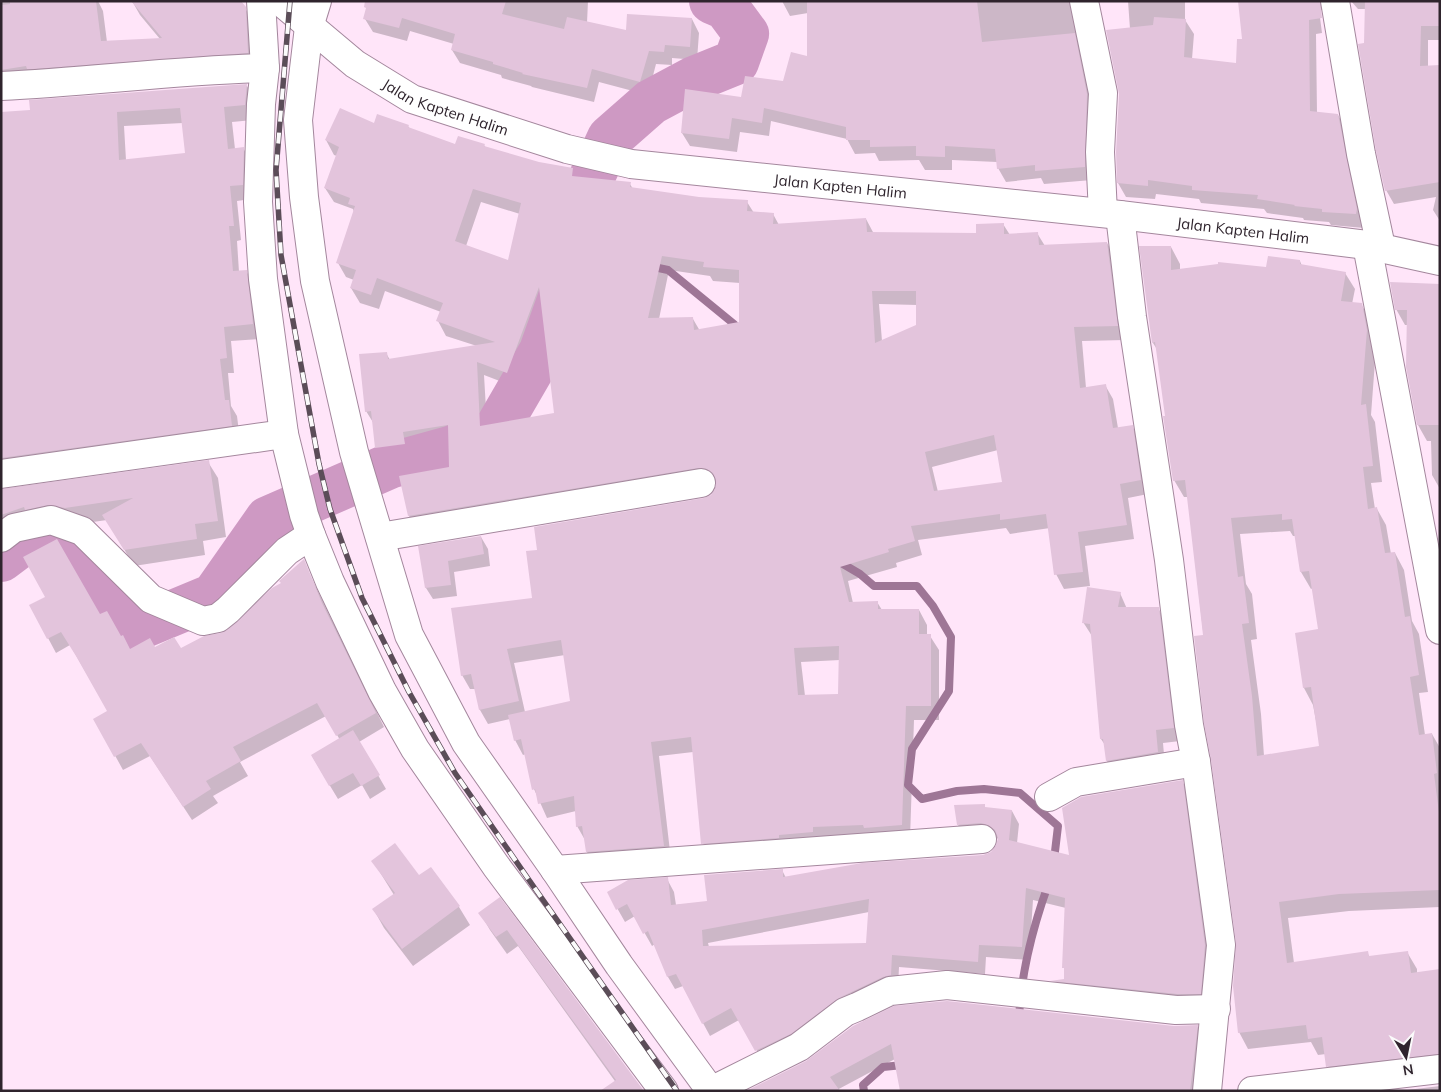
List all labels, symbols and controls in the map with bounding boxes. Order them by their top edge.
street label: Jalan Kapten Halim [379,74,511,139]
street label: Jalan Kapten Halim [773,169,908,202]
street label: Jalan Kapten Halim [1176,212,1310,247]
north arrow [1381,1032,1431,1082]
text: N [1401,1060,1415,1080]

